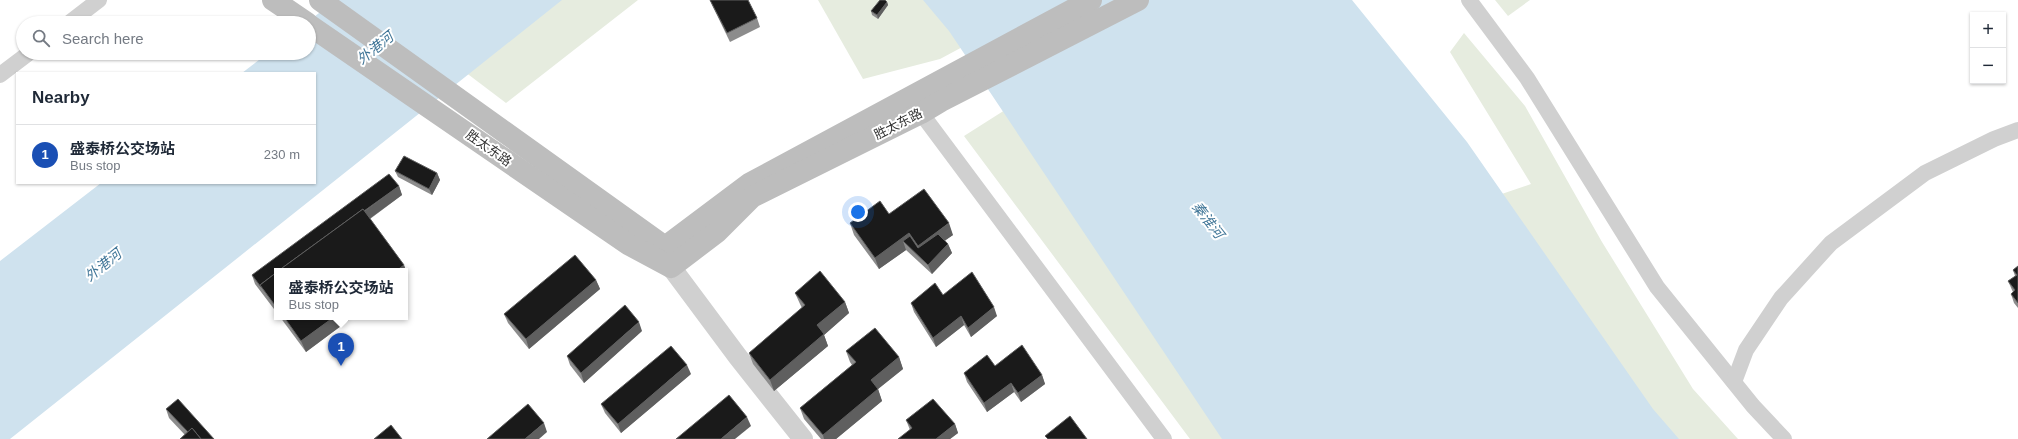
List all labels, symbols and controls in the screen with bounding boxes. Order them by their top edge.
map controls [1970,12,2006,84]
button: + [1970,12,2006,48]
search box [16,16,316,60]
icon: search [30,27,52,49]
water label: 外港河 [354,27,399,67]
text: Search here [62,30,144,47]
button: − [1970,48,2006,84]
text: Nearby [32,88,90,107]
street label: 胜太东路 [871,106,925,142]
street label: 胜太东路 [463,127,515,169]
text: 盛泰桥公交场站 [70,140,175,157]
text: 1 [41,147,49,162]
text: 230 m [264,147,300,162]
text: Bus stop [70,158,121,173]
water label: 秦淮河 [1189,199,1229,244]
your location [848,202,868,222]
water label: 外港河 [82,244,127,284]
popup [274,268,408,320]
text: 盛泰桥公交场站 [288,279,394,296]
text: Bus stop [288,297,339,312]
pin: 1 [328,333,354,366]

